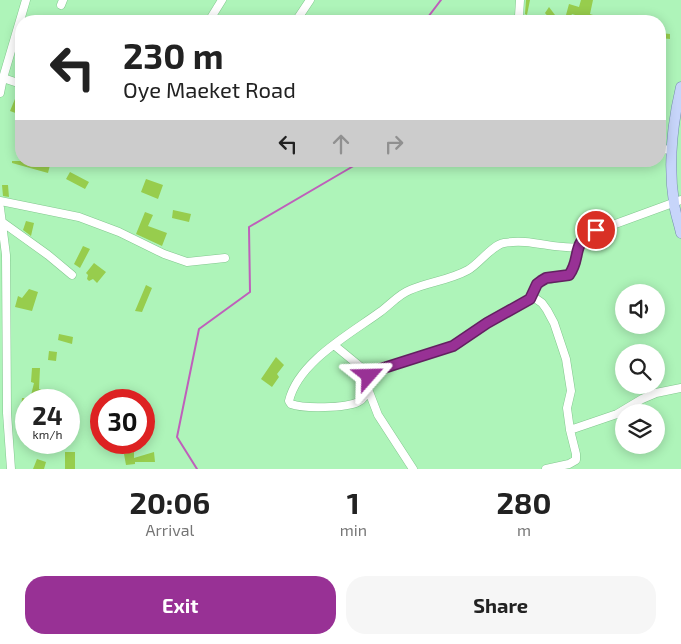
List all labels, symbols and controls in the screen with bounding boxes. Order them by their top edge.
text: 230 m [123,34,224,76]
icon: left [40,35,105,100]
text: Oye Maeket Road [123,76,296,102]
icon: left [274,130,302,158]
icon: ahead [327,130,355,158]
icon: right [380,130,408,158]
pin [575,209,617,251]
icon: arrive [582,216,610,244]
map controls [615,284,665,454]
button: sound [615,284,665,334]
button: search [615,344,665,394]
position arrow [342,349,394,401]
speed limit sign: 30 [90,389,155,454]
text: 24 [32,400,63,430]
button: layers [615,404,665,454]
text: km/h [33,427,62,441]
text: 20:06 [129,484,210,520]
text: 1 [347,484,360,520]
text: 280 [496,484,552,520]
text: Arrival [145,520,194,539]
text: min [340,520,367,539]
text: m [517,520,531,539]
button: Exit [25,576,336,634]
button: Share [346,576,656,634]

